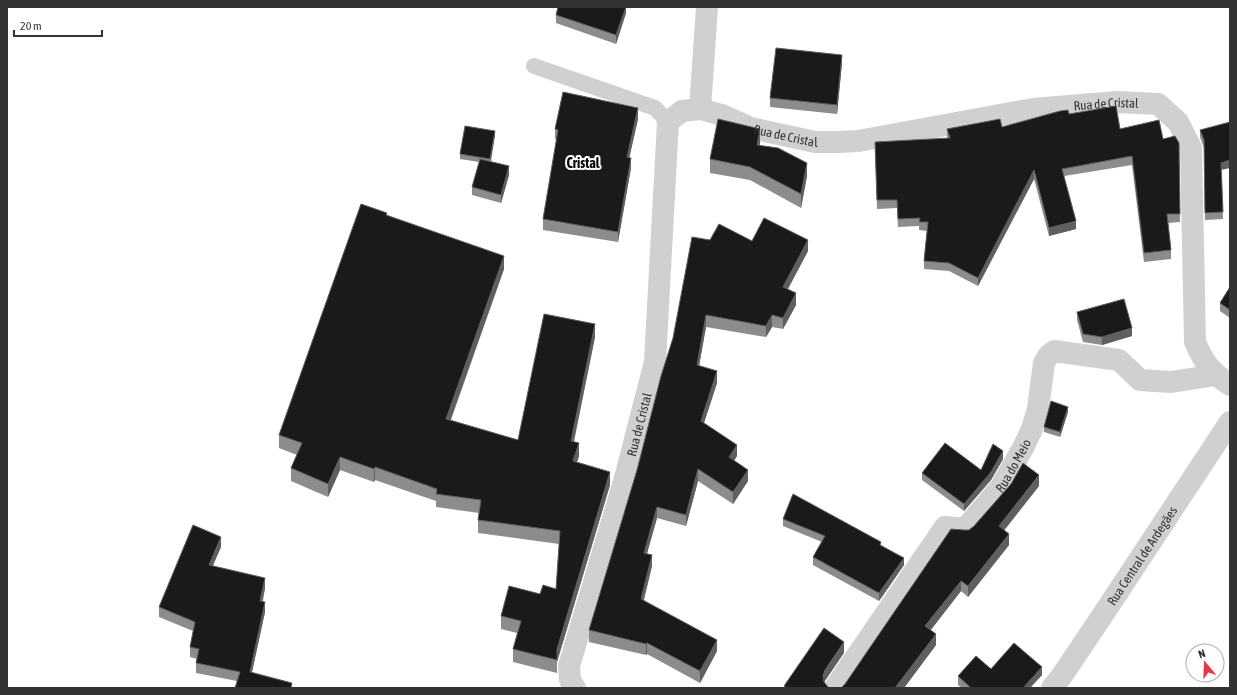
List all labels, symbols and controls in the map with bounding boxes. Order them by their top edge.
scale bar [14,12,102,38]
text: 20 m [20,19,42,33]
street label: Rua de Cristal [1073,95,1139,114]
street label: Rua de Cristal [752,122,818,150]
district label: Cristal [567,155,600,171]
street label: Rua de Cristal [624,391,655,458]
street label: Rua do Meio [993,437,1034,496]
street label: Rua Central de Ardegães [1104,503,1180,608]
north arrow [1185,643,1225,683]
text: N [1197,647,1207,660]

